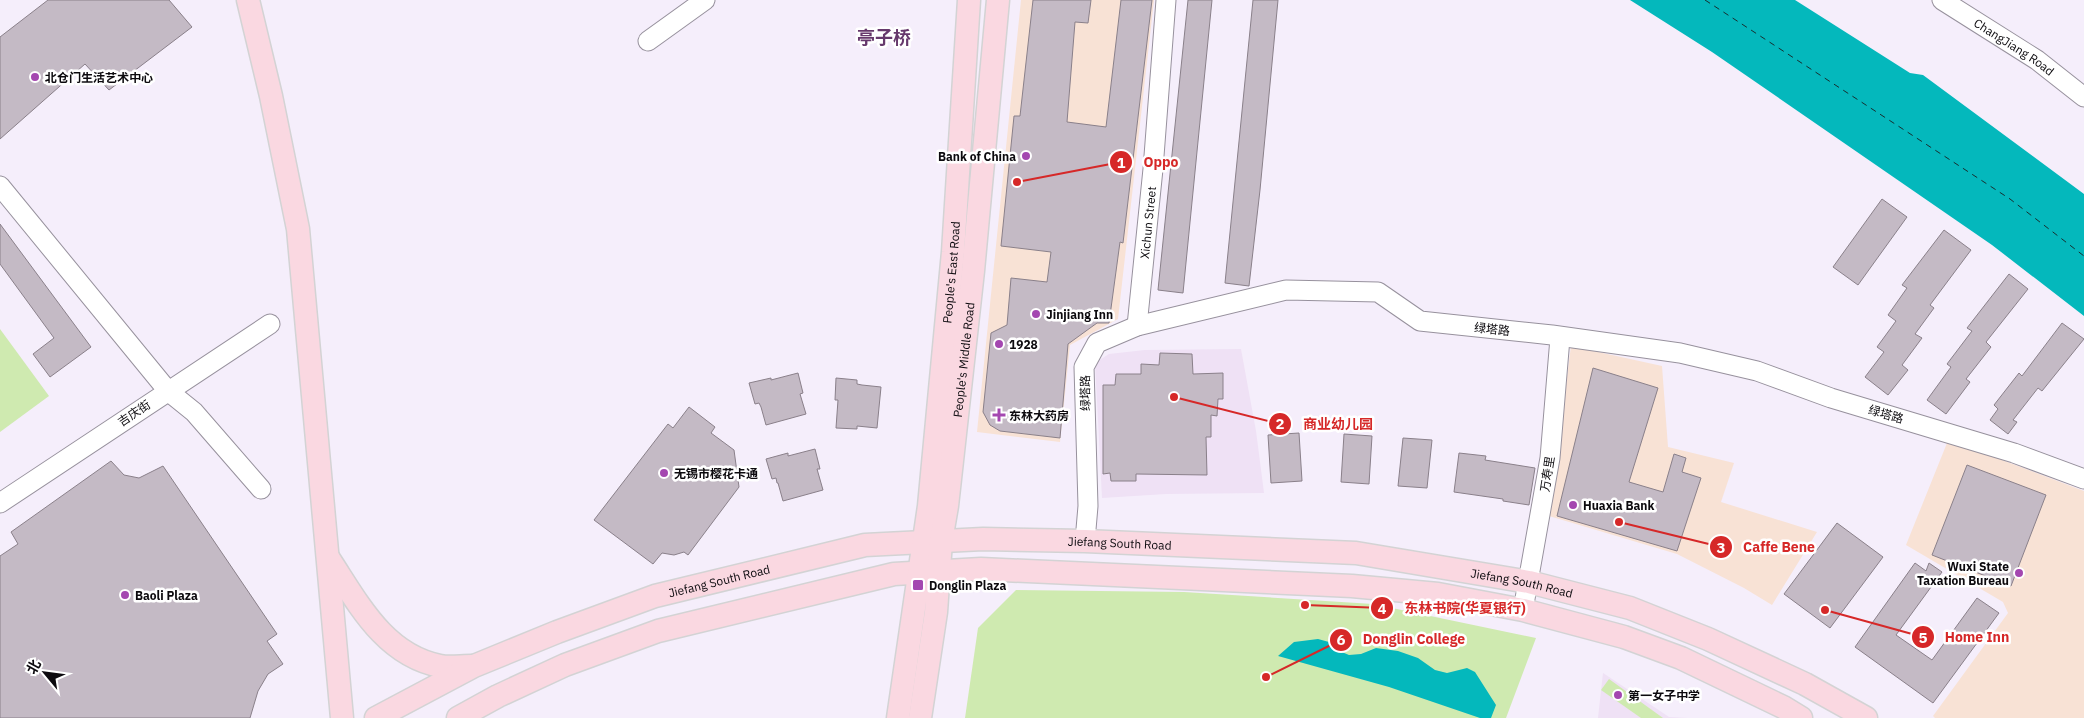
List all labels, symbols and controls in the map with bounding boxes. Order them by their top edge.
street label: ChangJiang Road [1971,15,2057,78]
district label: 亭子桥 [857,26,911,49]
place label: 北仓门生活艺术中心 [45,70,153,85]
marker: 北仓门生活艺术中心 [29,71,41,83]
callout: Oppo [1109,148,1189,177]
place label: Bank of China [938,149,1016,164]
marker: Bank of China [1020,150,1032,162]
text: 1 [1116,153,1126,172]
text: Oppo [1144,153,1179,171]
street label: Xichun Street [1136,186,1159,259]
street label: People's East Road [939,221,962,324]
street label: People's Middle Road [949,301,977,418]
place label: Jinjiang Inn [1046,307,1113,322]
marker: Jinjiang Inn [1030,308,1042,320]
street label: 绿塔路 [1473,320,1511,338]
place label: 1928 [1009,337,1038,352]
marker: 1928 [993,338,1005,350]
street label: 绿塔路 [1077,375,1093,411]
street label: 吉庆街 [115,397,153,429]
street label: 绿塔路 [1867,402,1905,426]
place label: 东林大药房 [1009,408,1069,423]
marker: 东林大药房 [993,409,1005,421]
callout: 商业幼儿园 [1268,409,1383,438]
text: 2 [1275,414,1285,433]
text: 商业幼儿园 [1303,415,1373,433]
street label: 万寿里 [1537,455,1557,493]
place label: 无锡市樱花卡通 [674,466,758,481]
marker: 无锡市樱花卡通 [658,467,670,479]
place label: Huaxia Bank [1583,498,1654,513]
marker: Huaxia Bank [1567,499,1579,511]
street label: Jiefang South Road [1067,533,1172,552]
callout: Caffe Bene [1709,533,1825,562]
text: 3 [1716,538,1726,557]
text: Caffe Bene [1743,538,1815,556]
place label: Wuxi State Taxation Bureau [1917,559,2009,588]
street label: Jiefang South Road [667,561,771,600]
street label: Jiefang South Road [1470,565,1575,601]
marker: Wuxi State Taxation Bureau [2013,567,2025,579]
marker: Donglin Plaza [911,578,925,592]
place label: Donglin Plaza [929,578,1007,593]
place label: Baoli Plaza [135,588,198,603]
marker: Baoli Plaza [119,589,131,601]
callout: 东林书院(华夏银行) [1369,594,1535,623]
text: 4 [1377,599,1387,618]
text: 东林书院(华夏银行) [1404,599,1526,617]
callout: Home Inn [1910,623,2020,652]
callout: Donglin College [1328,625,1475,654]
text: 5 [1918,628,1928,647]
text: Home Inn [1945,628,2009,646]
text: 6 [1336,630,1346,649]
text: Donglin College [1363,630,1465,648]
north arrow [20,648,70,698]
text: 北 [22,656,45,677]
place label: 第一女子中学 [1628,688,1700,703]
marker: 第一女子中学 [1612,689,1624,701]

